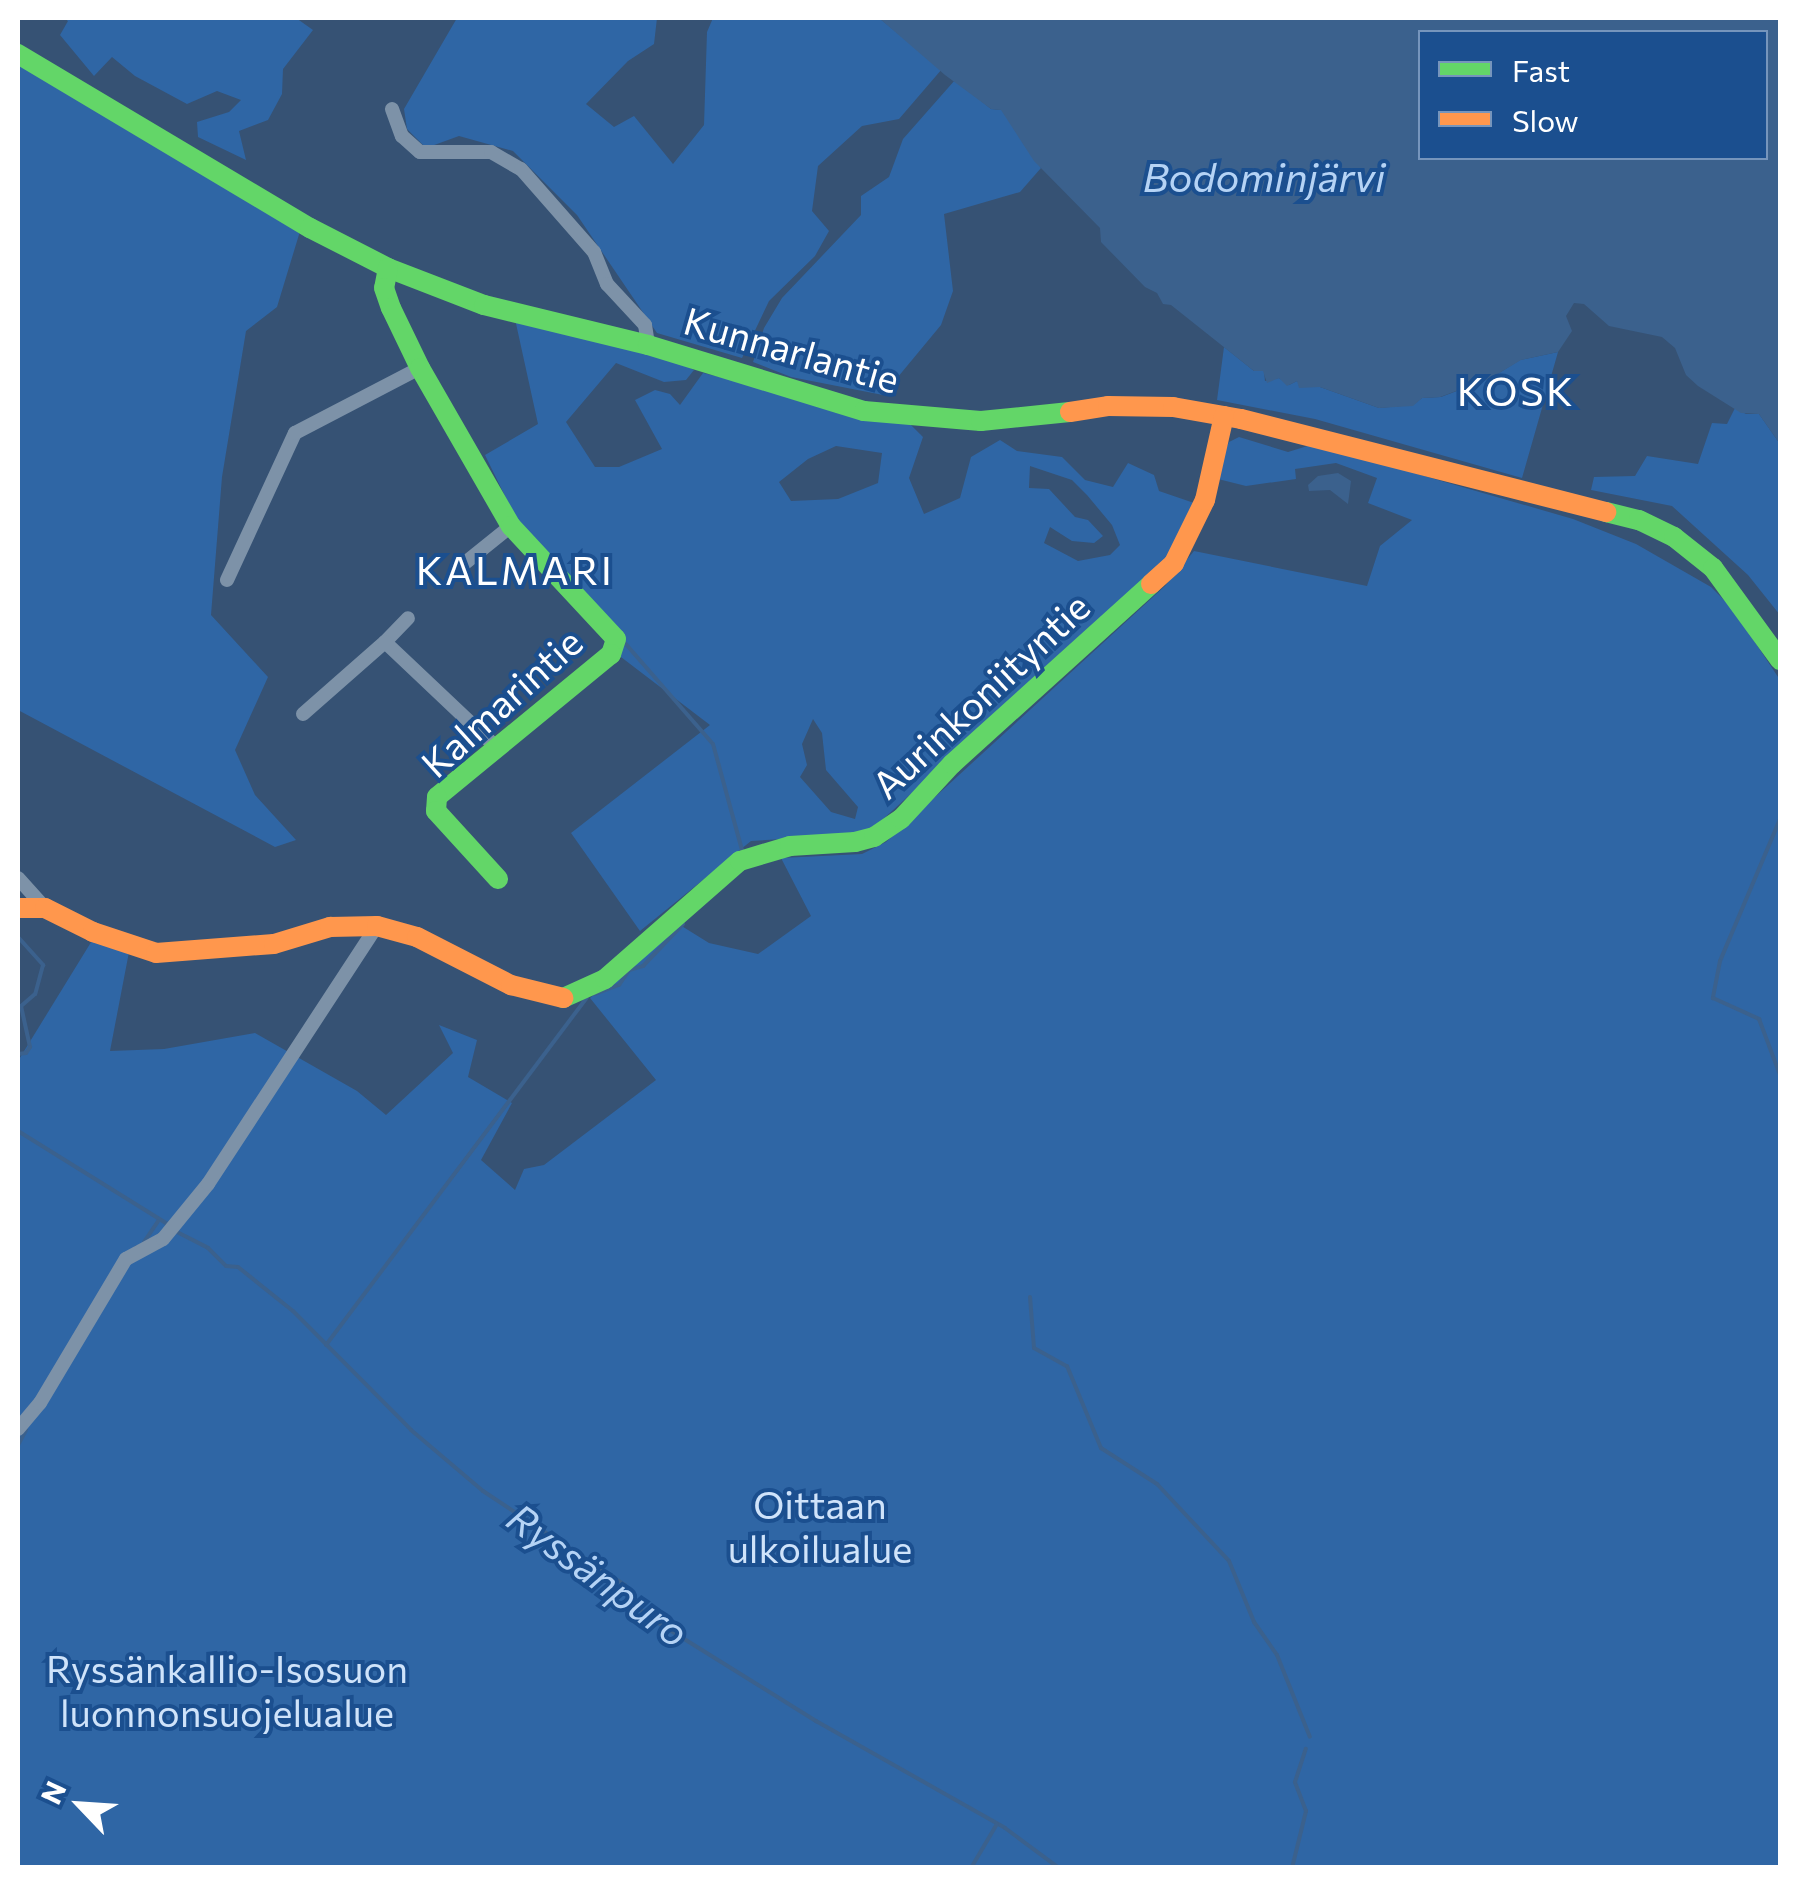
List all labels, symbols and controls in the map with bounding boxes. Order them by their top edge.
legend [1418,30,1768,160]
text: Fast [1512,51,1570,88]
text: Slow [1512,101,1579,138]
water label: Bodominjärvi [1143,152,1385,200]
street label: Kunnarlantie [679,297,905,401]
district label: KOSK [1457,366,1575,414]
district label: KALMARI [416,545,614,593]
street label: Aurinkoniityntie [862,583,1098,807]
street label: Kalmarintie [411,618,591,786]
park label: Oittaan ulkoilualue [728,1481,912,1570]
water label: Ryssänpuro [499,1492,699,1656]
park label: Ryssänkallio-Isosuon luonnonsuojelualue [46,1645,408,1735]
north arrow [30,1755,130,1855]
text: N [33,1776,73,1809]

